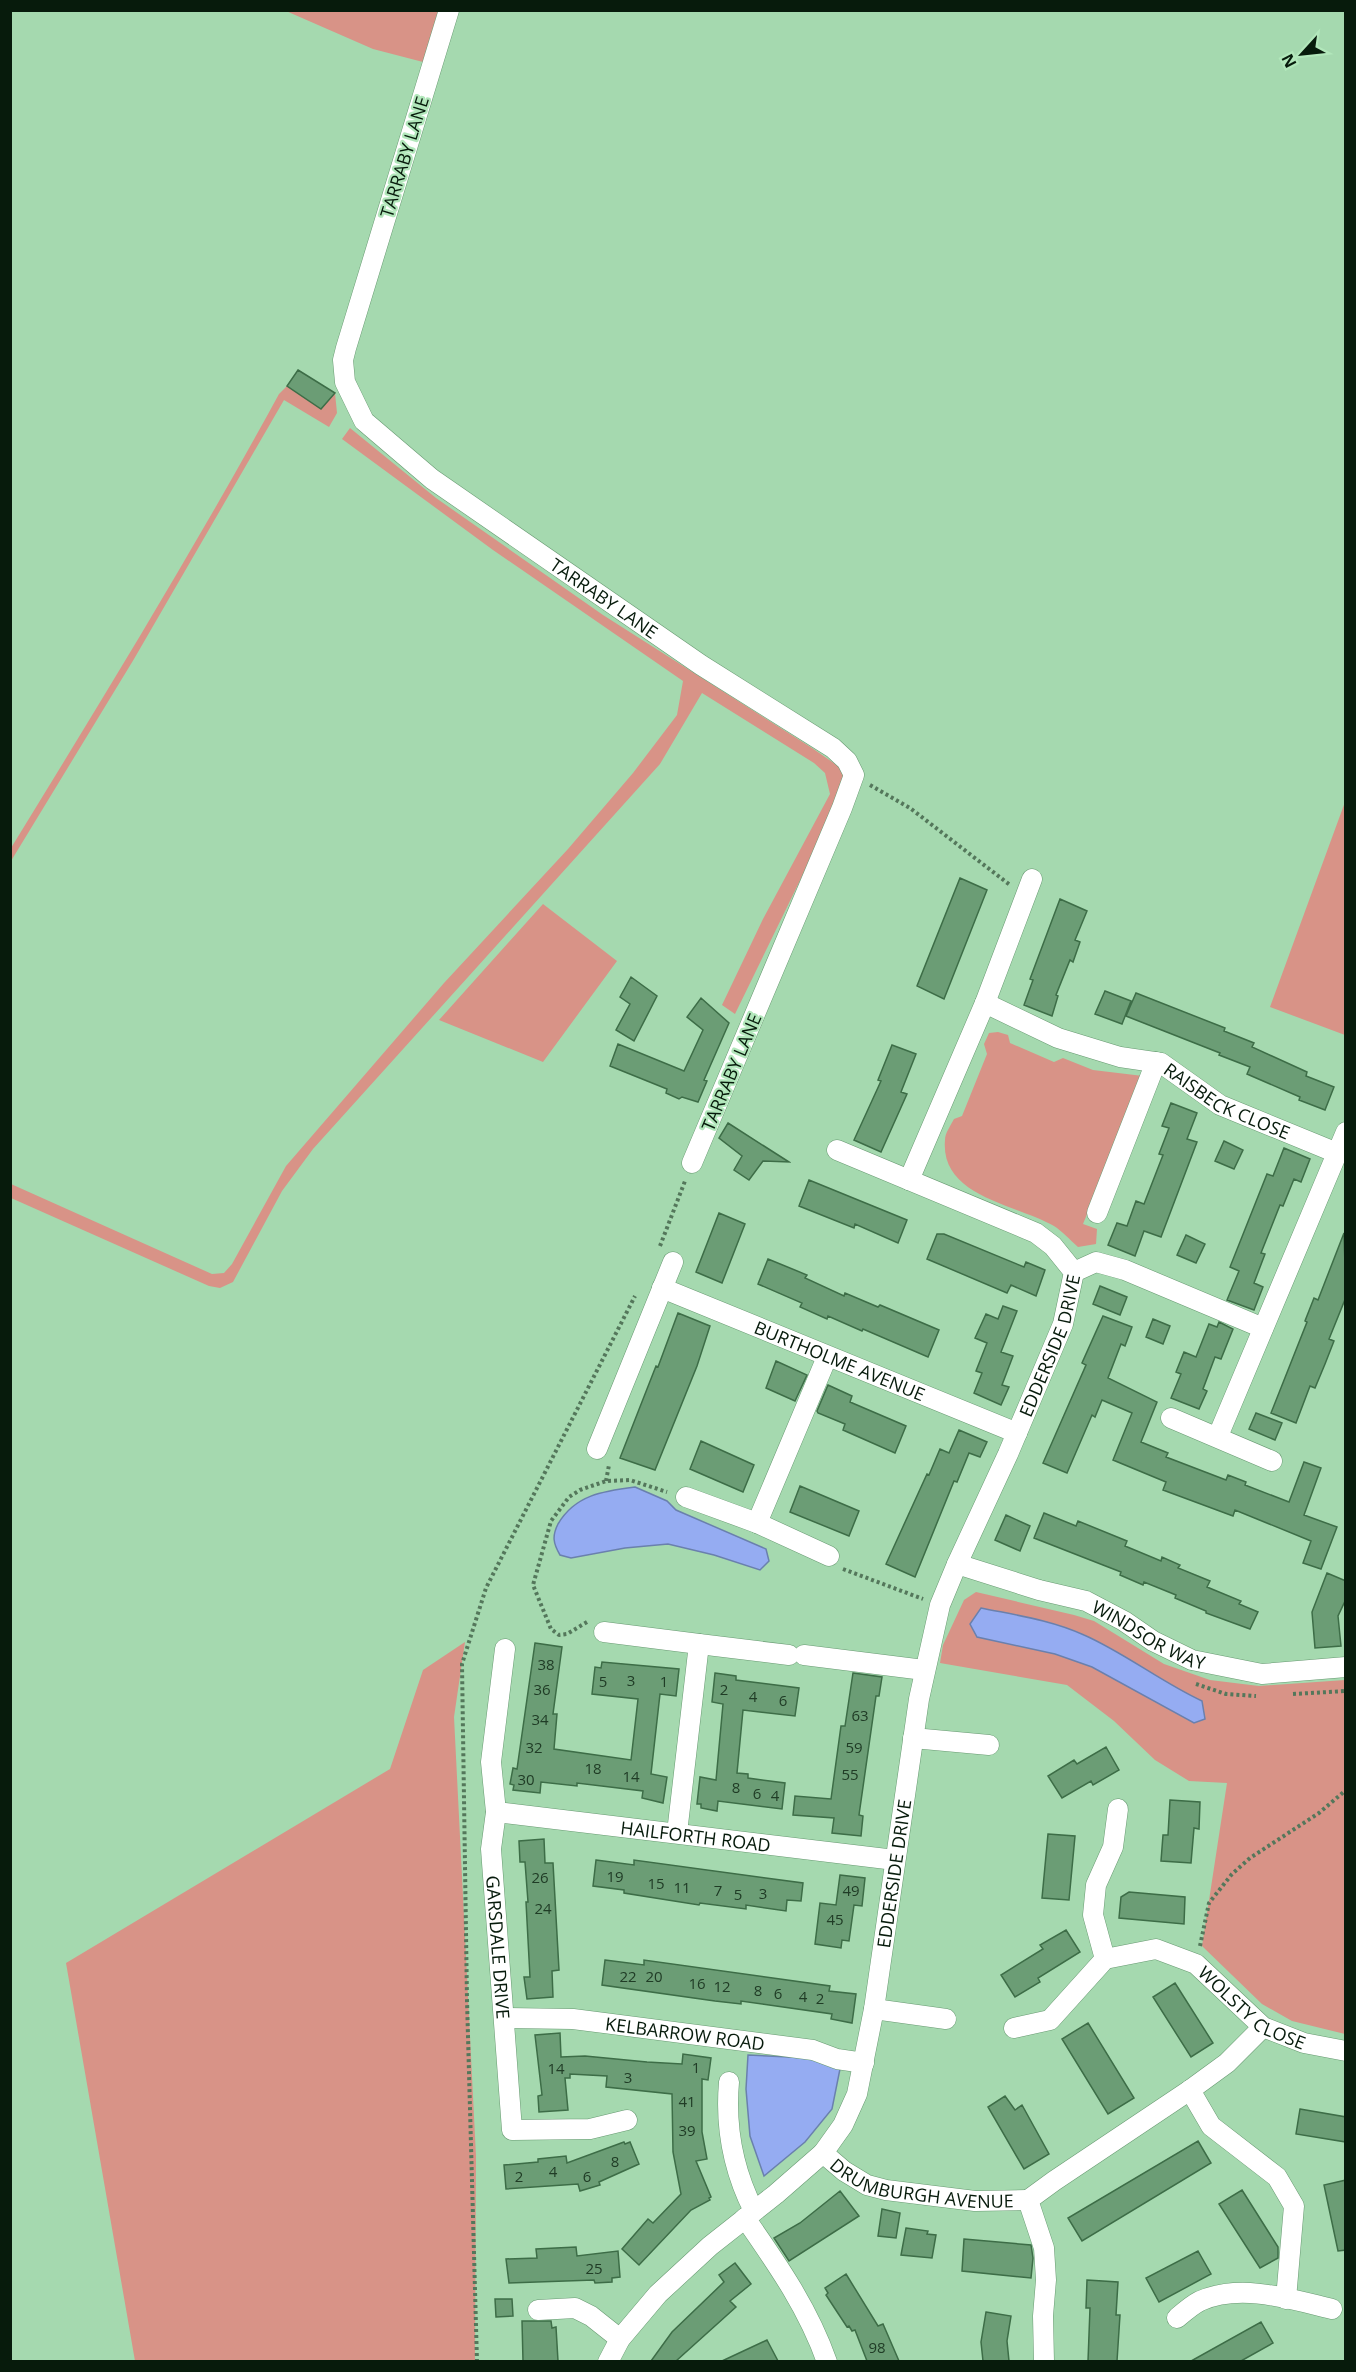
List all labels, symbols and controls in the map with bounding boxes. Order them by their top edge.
north arrow [1272,24,1332,84]
text: N [1276,50,1301,72]
street label: TARRABY LANE [374,93,434,221]
street label: TARRABY LANE [546,552,663,644]
street label: TARRABY LANE [695,1009,767,1135]
street label: RAISBECK CLOSE [1159,1057,1294,1144]
street label: EDDERSIDE DRIVE [1013,1272,1085,1420]
street label: BURTHOLME AVENUE [751,1315,929,1406]
street label: WINDSOR WAY [1088,1594,1208,1675]
house number: 38 [537,1654,555,1674]
house number: 3 [627,1670,635,1690]
house number: 5 [599,1671,607,1691]
house number: 1 [660,1671,668,1691]
house number: 36 [533,1679,551,1699]
house number: 2 [720,1679,728,1699]
house number: 4 [749,1686,758,1706]
house number: 6 [779,1690,787,1710]
house number: 63 [851,1705,869,1725]
house number: 34 [531,1709,549,1729]
house number: 32 [525,1737,543,1757]
house number: 59 [845,1737,863,1757]
house number: 18 [584,1758,602,1778]
house number: 55 [841,1764,859,1784]
house number: 14 [622,1766,640,1786]
house number: 30 [517,1769,535,1789]
house number: 8 [732,1777,740,1797]
house number: 6 [753,1783,761,1803]
house number: 4 [771,1785,780,1805]
street label: EDDERSIDE DRIVE [871,1798,916,1949]
street label: HAILFORTH ROAD [619,1815,772,1857]
house number: 19 [606,1866,624,1886]
house number: 26 [531,1867,549,1887]
house number: 15 [647,1873,665,1893]
street label: GARSDALE DRIVE [481,1875,516,2020]
house number: 11 [673,1877,691,1897]
house number: 7 [714,1880,722,1900]
house number: 49 [842,1880,860,1900]
house number: 3 [759,1883,767,1903]
house number: 5 [734,1884,742,1904]
house number: 24 [534,1898,552,1918]
house number: 45 [826,1909,844,1929]
street label: WOLSTY CLOSE [1193,1961,1309,2055]
house number: 22 [619,1966,637,1986]
house number: 20 [645,1966,663,1986]
house number: 16 [688,1973,706,1993]
house number: 12 [713,1976,731,1996]
house number: 8 [754,1980,762,2000]
house number: 6 [774,1983,782,2003]
house number: 4 [799,1986,808,2006]
house number: 2 [816,1988,824,2008]
street label: KELBARROW ROAD [604,2011,766,2056]
house number: 1 [692,2057,700,2077]
house number: 14 [547,2058,565,2078]
house number: 3 [624,2067,632,2087]
house number: 41 [678,2091,696,2111]
house number: 39 [678,2120,696,2140]
house number: 8 [611,2151,619,2171]
street label: DRUMBURGH AVENUE [825,2153,1014,2213]
house number: 4 [549,2161,558,2181]
house number: 2 [515,2166,523,2186]
house number: 6 [583,2166,591,2186]
house number: 25 [585,2258,603,2278]
house number: 98 [868,2337,886,2357]

